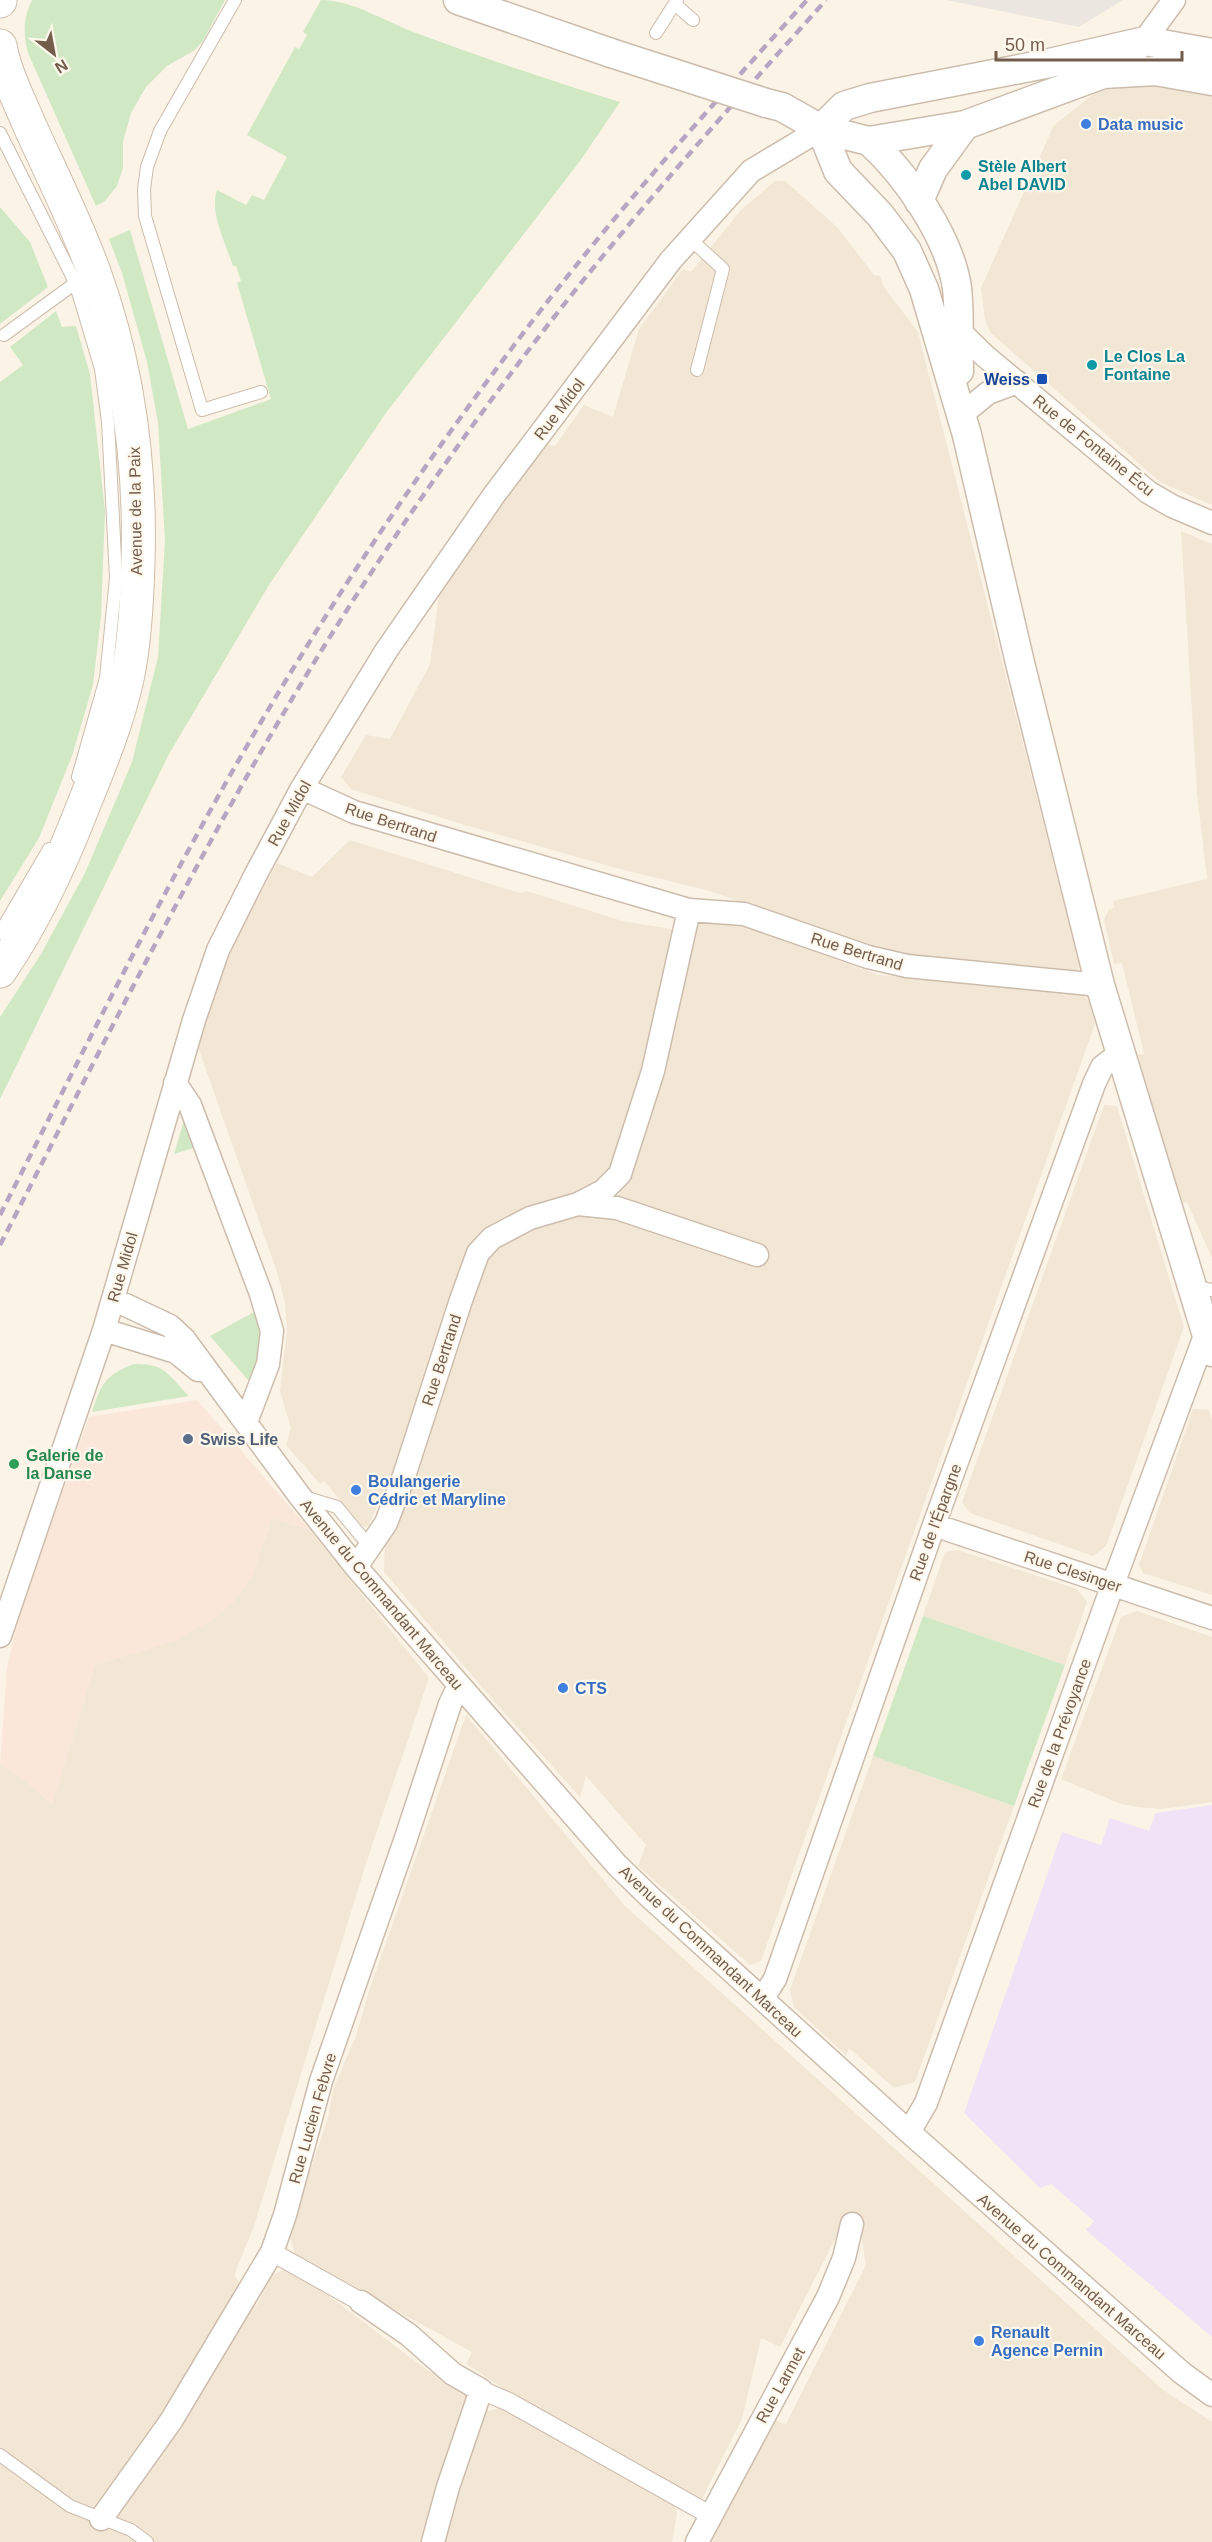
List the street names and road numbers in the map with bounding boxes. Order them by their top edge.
street label: Rue Midol [531,375,588,443]
street label: Rue de Fontaine Écu [1030,391,1158,499]
street label: Avenue de la Paix [126,447,145,575]
street label: Rue Midol [265,778,314,849]
street label: Rue Bertrand [343,800,439,845]
street label: Rue Bertrand [809,929,905,974]
street label: Rue Midol [104,1230,141,1304]
street label: Rue Bertrand [419,1312,464,1408]
street label: Rue de l'Épargne [905,1461,965,1583]
street label: Avenue du Commandant Marceau [297,1496,466,1693]
street label: Rue Clesinger [1022,1548,1124,1595]
street label: Rue de la Prévoyance [1025,1656,1094,1810]
street label: Avenue du Commandant Marceau [616,1862,805,2041]
street label: Rue Lucien Febvre [286,2051,339,2185]
street label: Avenue du Commandant Marceau [974,2190,1169,2363]
street label: Rue Larmet [753,2344,808,2426]

